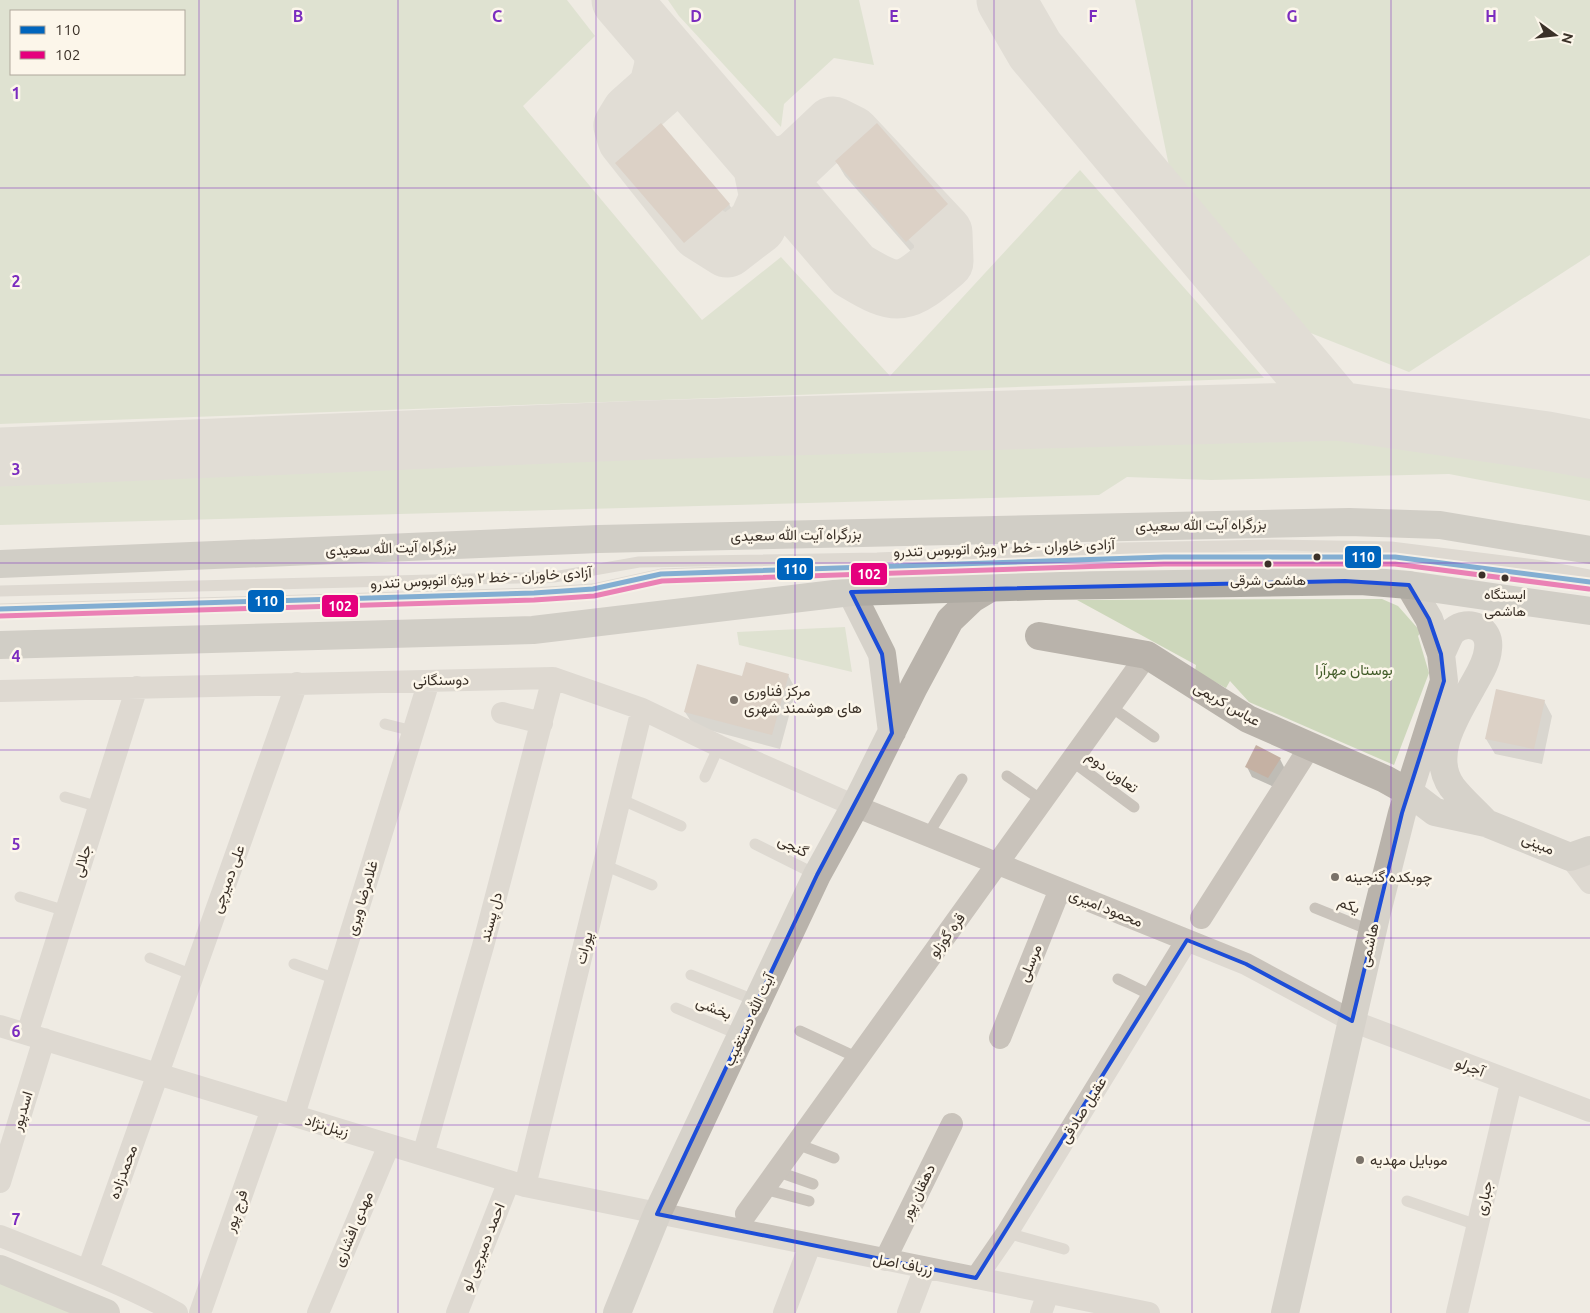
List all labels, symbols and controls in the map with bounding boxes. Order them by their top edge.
text: B [293,7,303,25]
text: C [492,7,502,25]
text: D [690,7,702,25]
text: E [889,7,899,25]
text: F [1089,7,1098,25]
text: G [1286,7,1298,25]
text: H [1485,7,1497,25]
legend [10,10,185,75]
north arrow [1530,10,1580,60]
text: 110 [55,21,80,38]
text: N [1558,31,1577,45]
text: 102 [55,46,80,63]
text: 1 [11,84,21,102]
text: 2 [11,272,21,290]
text: 3 [11,460,21,478]
street label: بزرگراه آیت الله سعیدی [1135,515,1267,536]
street label: بزرگراه آیت الله سعیدی [730,525,862,546]
street label: آزادی خاوران - خط ۲ ویژه اتوبوس تندرو [893,535,1117,562]
street label: بزرگراه آیت الله سعیدی [325,537,457,560]
line badge: 110 [1344,545,1382,569]
text: 110 [1351,549,1375,565]
unlabelled marker [1312,552,1322,562]
line badge: 110 [776,557,814,581]
marker: هاشمی شرقی [1263,559,1273,569]
text: 110 [783,561,807,577]
line badge: 102 [850,562,888,586]
street label: آزادی خاوران - خط ۲ ویژه اتوبوس تندرو [370,563,594,594]
text: 102 [857,566,881,582]
unlabelled marker [1477,570,1487,580]
place label: هاشمی شرقی [1230,572,1306,589]
marker: ایستگاه هاشمی [1500,573,1510,583]
place label: ایستگاه هاشمی [1484,586,1526,620]
line badge: 110 [247,589,285,613]
text: 110 [254,593,278,609]
line badge: 102 [321,594,359,618]
text: 102 [328,598,352,614]
text: 4 [11,647,21,665]
park label: بوستان مهرآرا [1315,661,1393,679]
street label: دوسنگانی [413,671,469,690]
street label: عباس کریمی [1190,678,1264,731]
place label: مرکز فناوری های هوشمند شهری [744,682,862,718]
marker: مرکز فناوری های هوشمند شهری [728,694,740,706]
street label: تعاون دوم [1082,747,1142,798]
street label: مبینی [1519,829,1557,860]
street label: گنجی [774,831,811,862]
text: 5 [11,835,21,853]
street label: علی دمیرچی [207,842,250,916]
street label: جلالی [69,843,96,880]
street label: غلامرضا ویری [342,858,383,938]
place label: چوبکده گنجینه [1345,868,1432,887]
marker: چوبکده گنجینه [1329,871,1341,883]
street label: محمود امیری [1066,885,1145,932]
street label: دل پسند [476,890,507,944]
street label: یکم [1335,893,1362,918]
street label: قره گوزلو [925,909,969,961]
street label: هاشمی [1355,921,1384,969]
street label: پورات [571,930,598,966]
street label: مرسلی [1014,942,1047,985]
street label: آیت الله دستغیب [720,969,779,1069]
street label: بخشی [693,992,735,1024]
text: 6 [11,1022,21,1040]
street label: آجرلو [1453,1053,1488,1081]
street label: عقیل صادقی [1056,1073,1111,1147]
street label: اسدپور [7,1089,37,1134]
street label: زینل‌نژاد [303,1111,351,1141]
street label: محمدزاده [105,1142,141,1202]
place label: موبایل مهدیه [1370,1151,1448,1169]
marker: موبایل مهدیه [1354,1154,1366,1166]
street label: دهقان پور [896,1161,940,1224]
street label: جباری [1471,1179,1498,1217]
street label: فرج پور [220,1187,254,1236]
street label: مهدی افشاری [329,1189,378,1270]
street label: احمد دمیرچی لو [457,1200,510,1294]
text: 7 [11,1210,21,1228]
street label: زرباف اصل [872,1249,934,1279]

